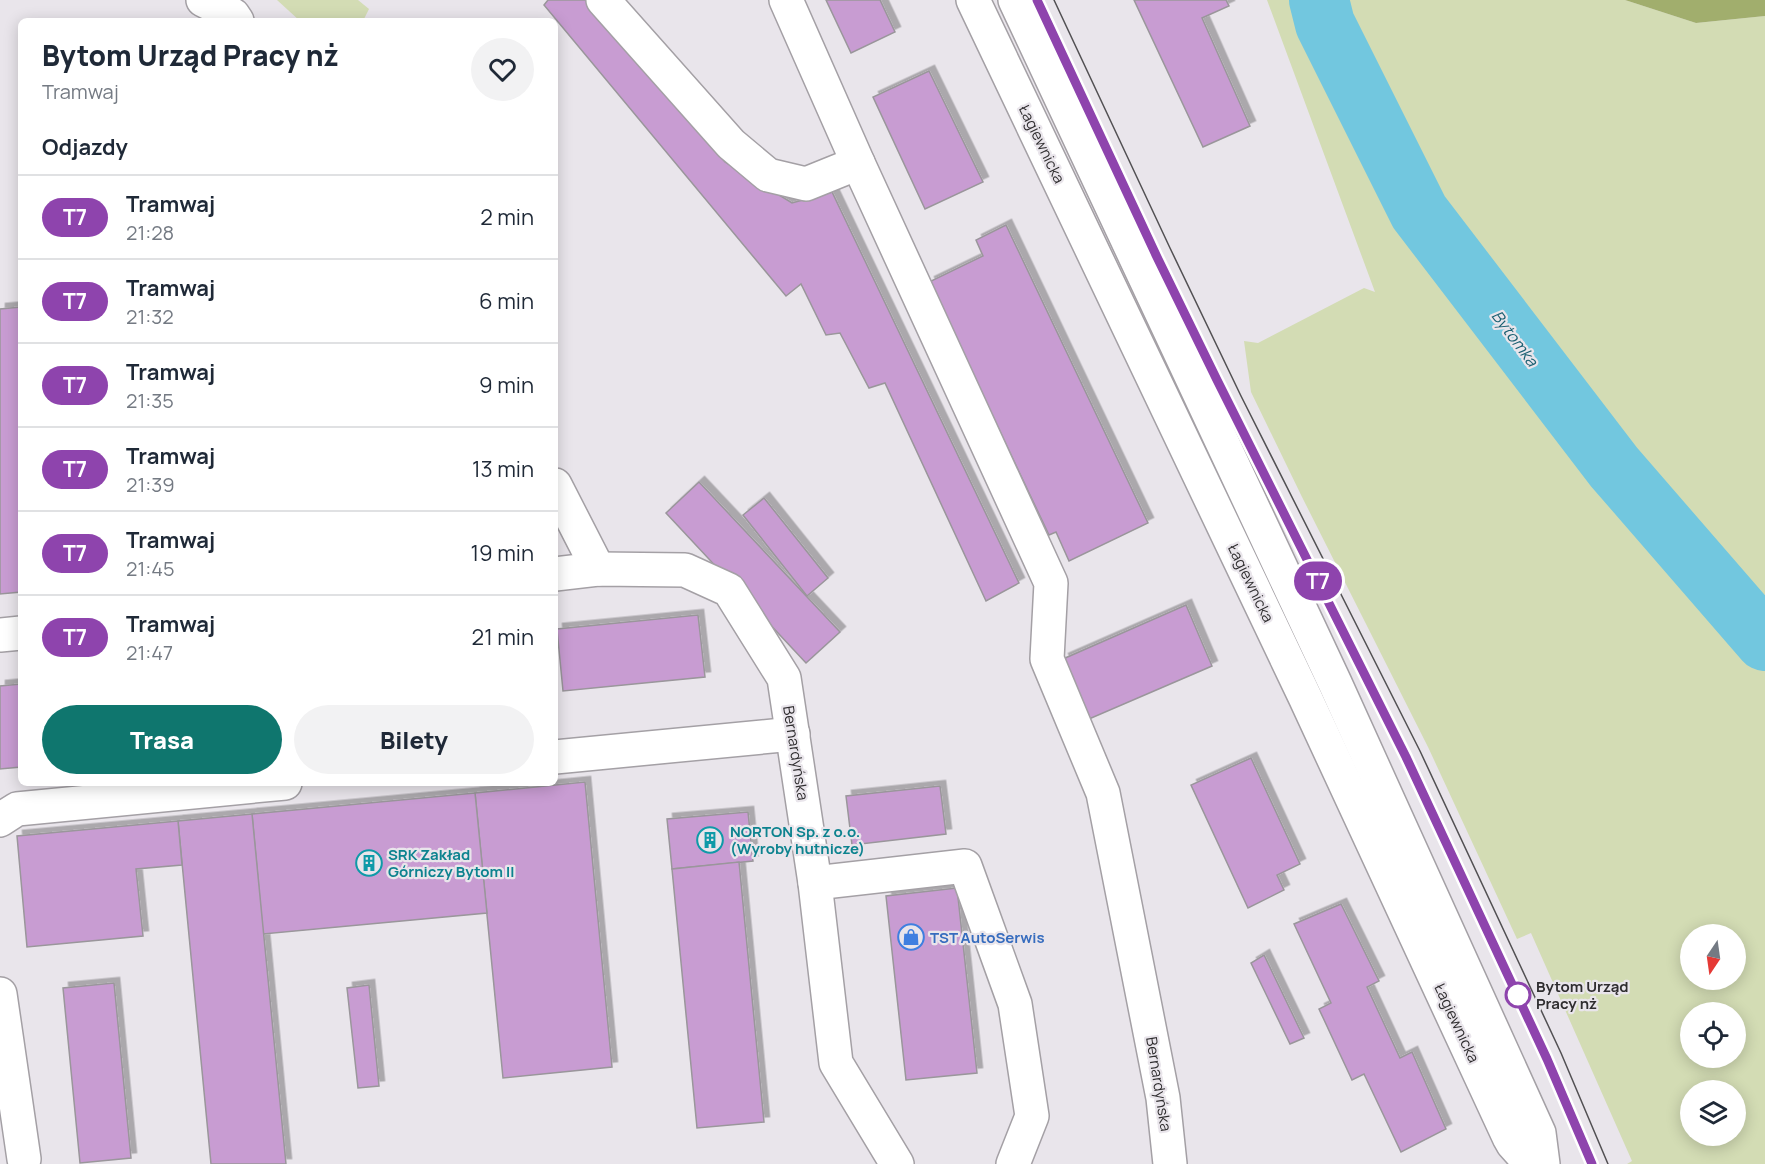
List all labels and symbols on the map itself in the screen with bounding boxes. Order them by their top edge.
street label: Łagiewnicka [1014,101,1070,187]
water label: Bytomka [1487,305,1544,371]
street label: Łagiewnicka [1223,540,1279,626]
line badge: T7 [1291,562,1345,600]
street label: Bernardyńska [778,704,814,802]
place label: NORTON Sp. z o.o. (Wyroby hutnicze) [730,821,865,859]
building icon: NORTON Sp. z o.o. (Wyroby hutnicze) [695,825,725,855]
place label: SRK Zakład Górniczy Bytom II [388,844,514,882]
building icon: SRK Zakład Górniczy Bytom II [354,848,384,878]
shop icon: TST AutoSerwis [896,922,926,952]
north arrow [1680,924,1746,990]
place label: TST AutoSerwis [930,927,1045,948]
place label: Bytom Urząd Pracy nż [1536,976,1629,1014]
street label: Łagiewnicka [1430,980,1484,1066]
marker: Bytom Urząd Pracy nż [1505,982,1531,1008]
street label: Bernardyńska [1141,1035,1177,1133]

